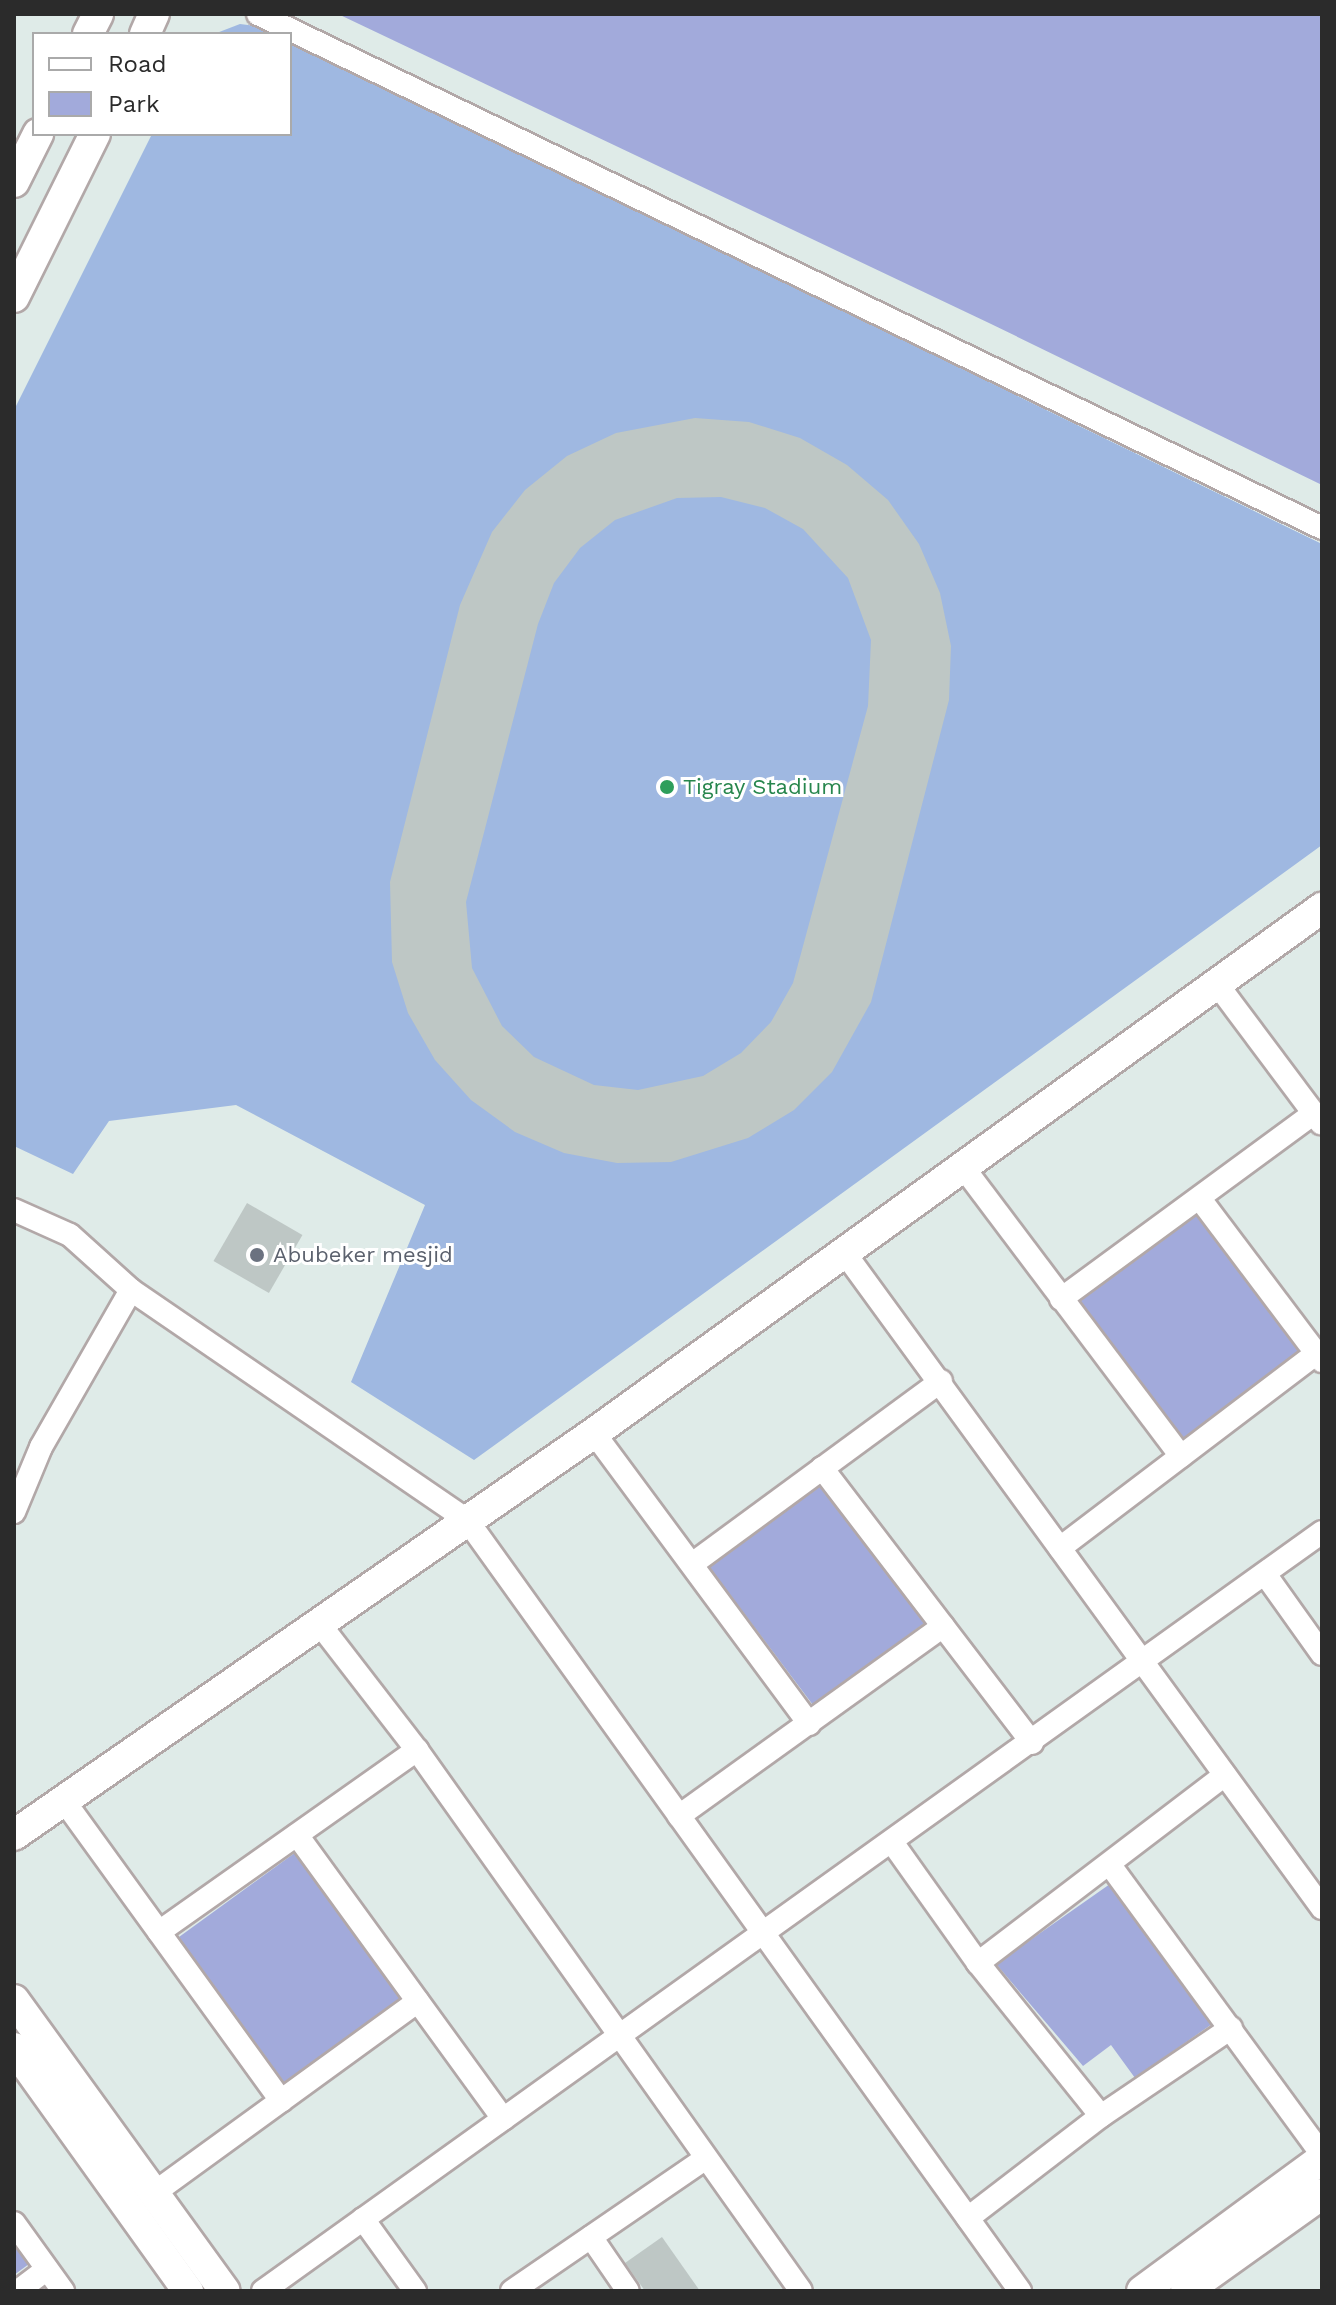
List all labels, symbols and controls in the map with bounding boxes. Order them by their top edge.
legend [32,32,292,136]
text: Road [108,50,167,78]
text: Park [108,90,160,118]
place label: Tigray Stadium [683,774,843,800]
marker: Tigray Stadium [658,778,676,796]
place label: Abubeker mesjid [273,1242,453,1268]
marker: Abubeker mesjid [248,1246,266,1264]

